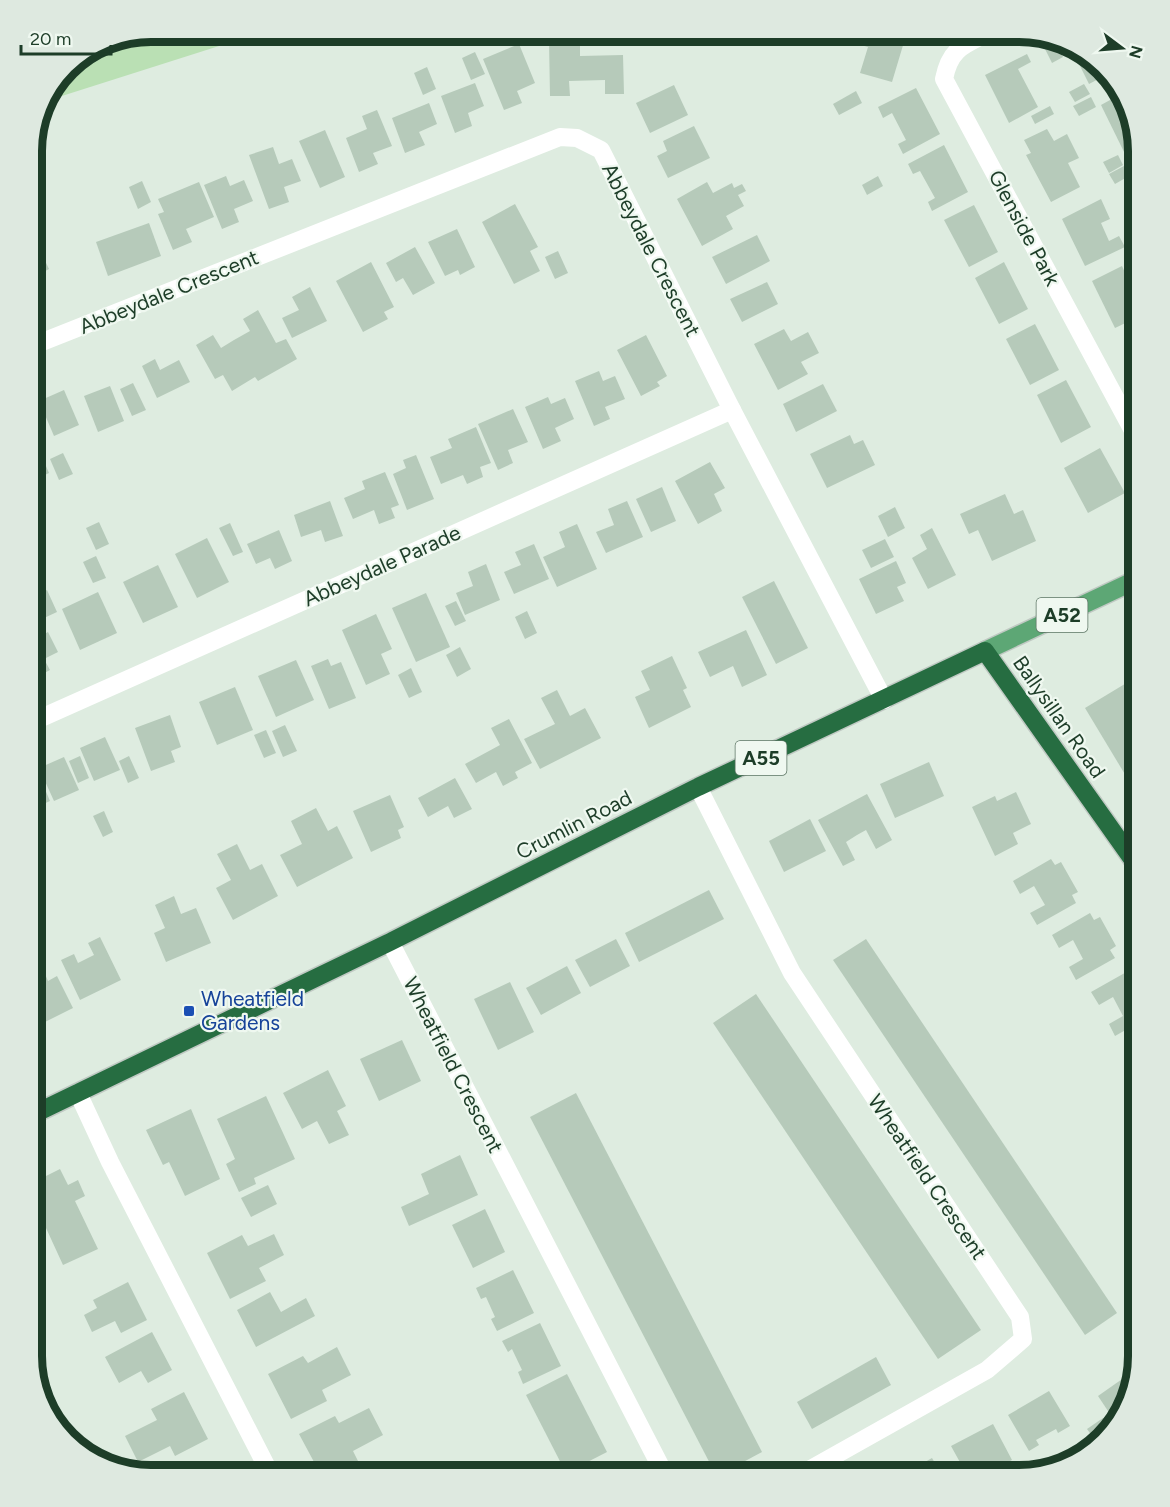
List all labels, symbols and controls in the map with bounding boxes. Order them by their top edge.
scale bar [21,18,111,56]
north arrow [1092,18,1152,78]
text: 20 m [30,28,71,50]
text: N [1125,43,1147,61]
street label: Abbeydale Crescent [597,159,706,341]
street label: Glenside Park [984,166,1066,291]
street label: Abbeydale Crescent [76,244,262,339]
street label: Abbeydale Parade [299,520,464,611]
road number: A52 [1036,598,1088,632]
street label: Ballysillan Road [1008,651,1111,783]
road number: A55 [736,741,786,775]
street label: Crumlin Road [512,785,636,864]
street label: Wheatfield Crescent [398,973,509,1157]
place label: Wheatfield Gardens [201,986,304,1035]
marker: Wheatfield Gardens [182,1004,196,1018]
street label: Wheatfield Crescent [863,1089,992,1264]

